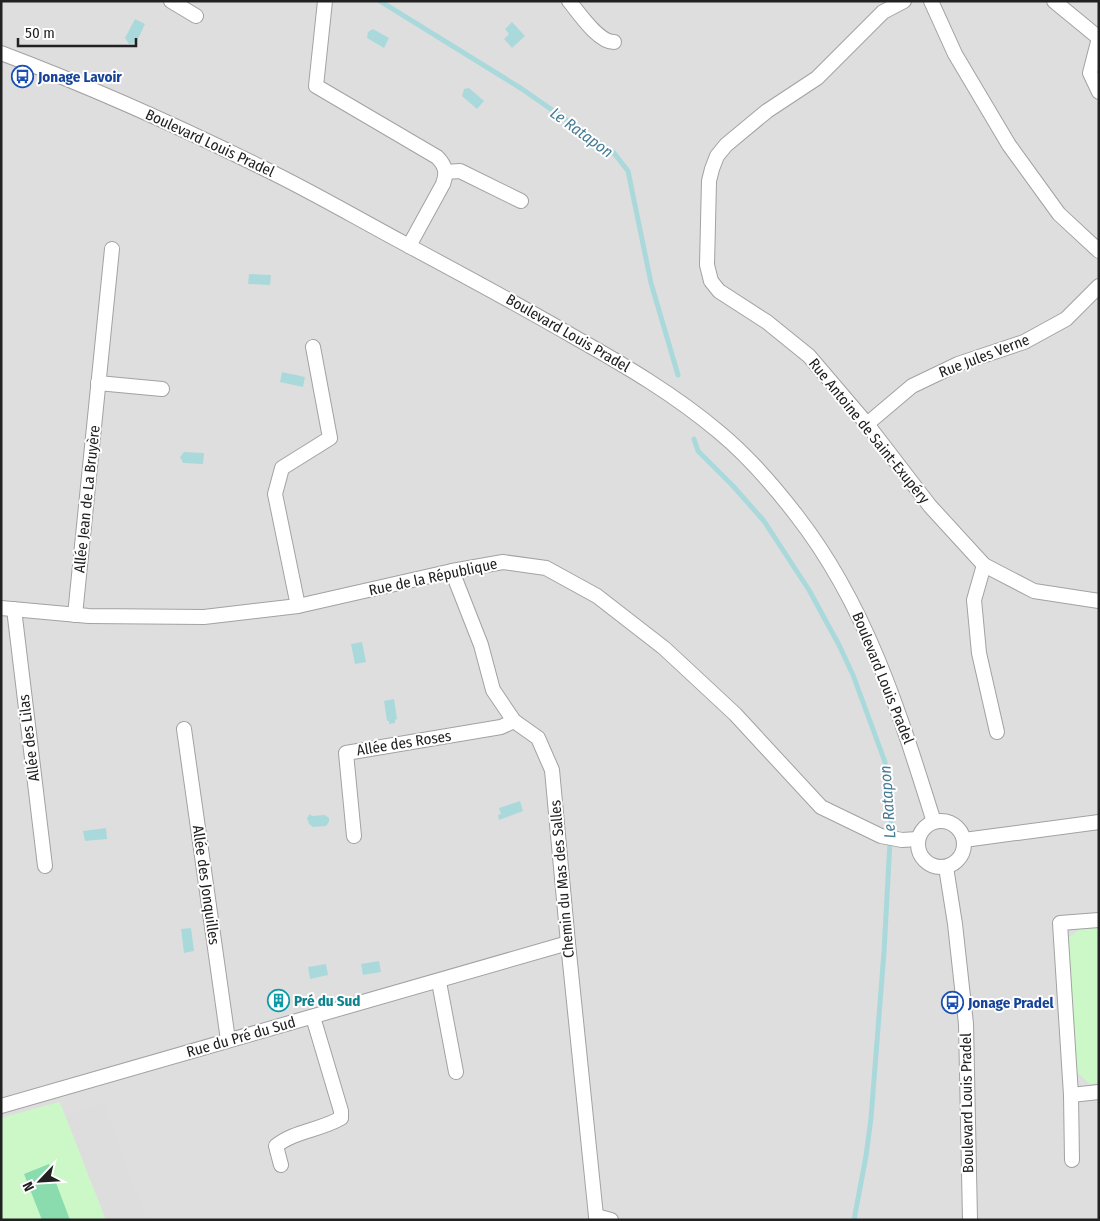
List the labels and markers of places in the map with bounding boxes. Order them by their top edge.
bus stop icon: Jonage Lavoir [10,65,34,89]
place label: Jonage Lavoir [37,68,122,86]
building icon: Pré du Sud [266,989,290,1013]
bus stop icon: Jonage Pradel [940,991,964,1015]
place label: Pré du Sud [294,992,360,1010]
place label: Jonage Pradel [967,994,1055,1012]

